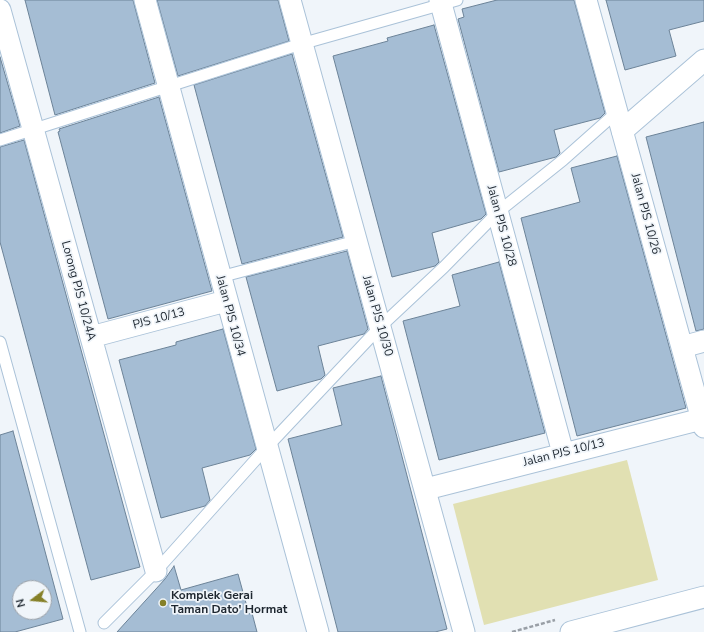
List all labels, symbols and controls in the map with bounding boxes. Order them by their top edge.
street label: Jalan PJS 10/26 [627,172,663,256]
street label: Jalan PJS 10/28 [483,184,519,268]
street label: Lorong PJS 10/24A [58,239,98,343]
street label: Jalan PJS 10/34 [212,274,248,358]
street label: Jalan PJS 10/30 [359,274,395,358]
street label: PJS 10/13 [131,305,187,333]
street label: Jalan PJS 10/13 [522,436,606,470]
north arrow [12,580,52,620]
place label: Komplek Gerai Taman Dato' Hormat [171,589,287,617]
text: N [13,597,29,609]
marker: Komplek Gerai Taman Dato' Hormat [158,598,168,608]

